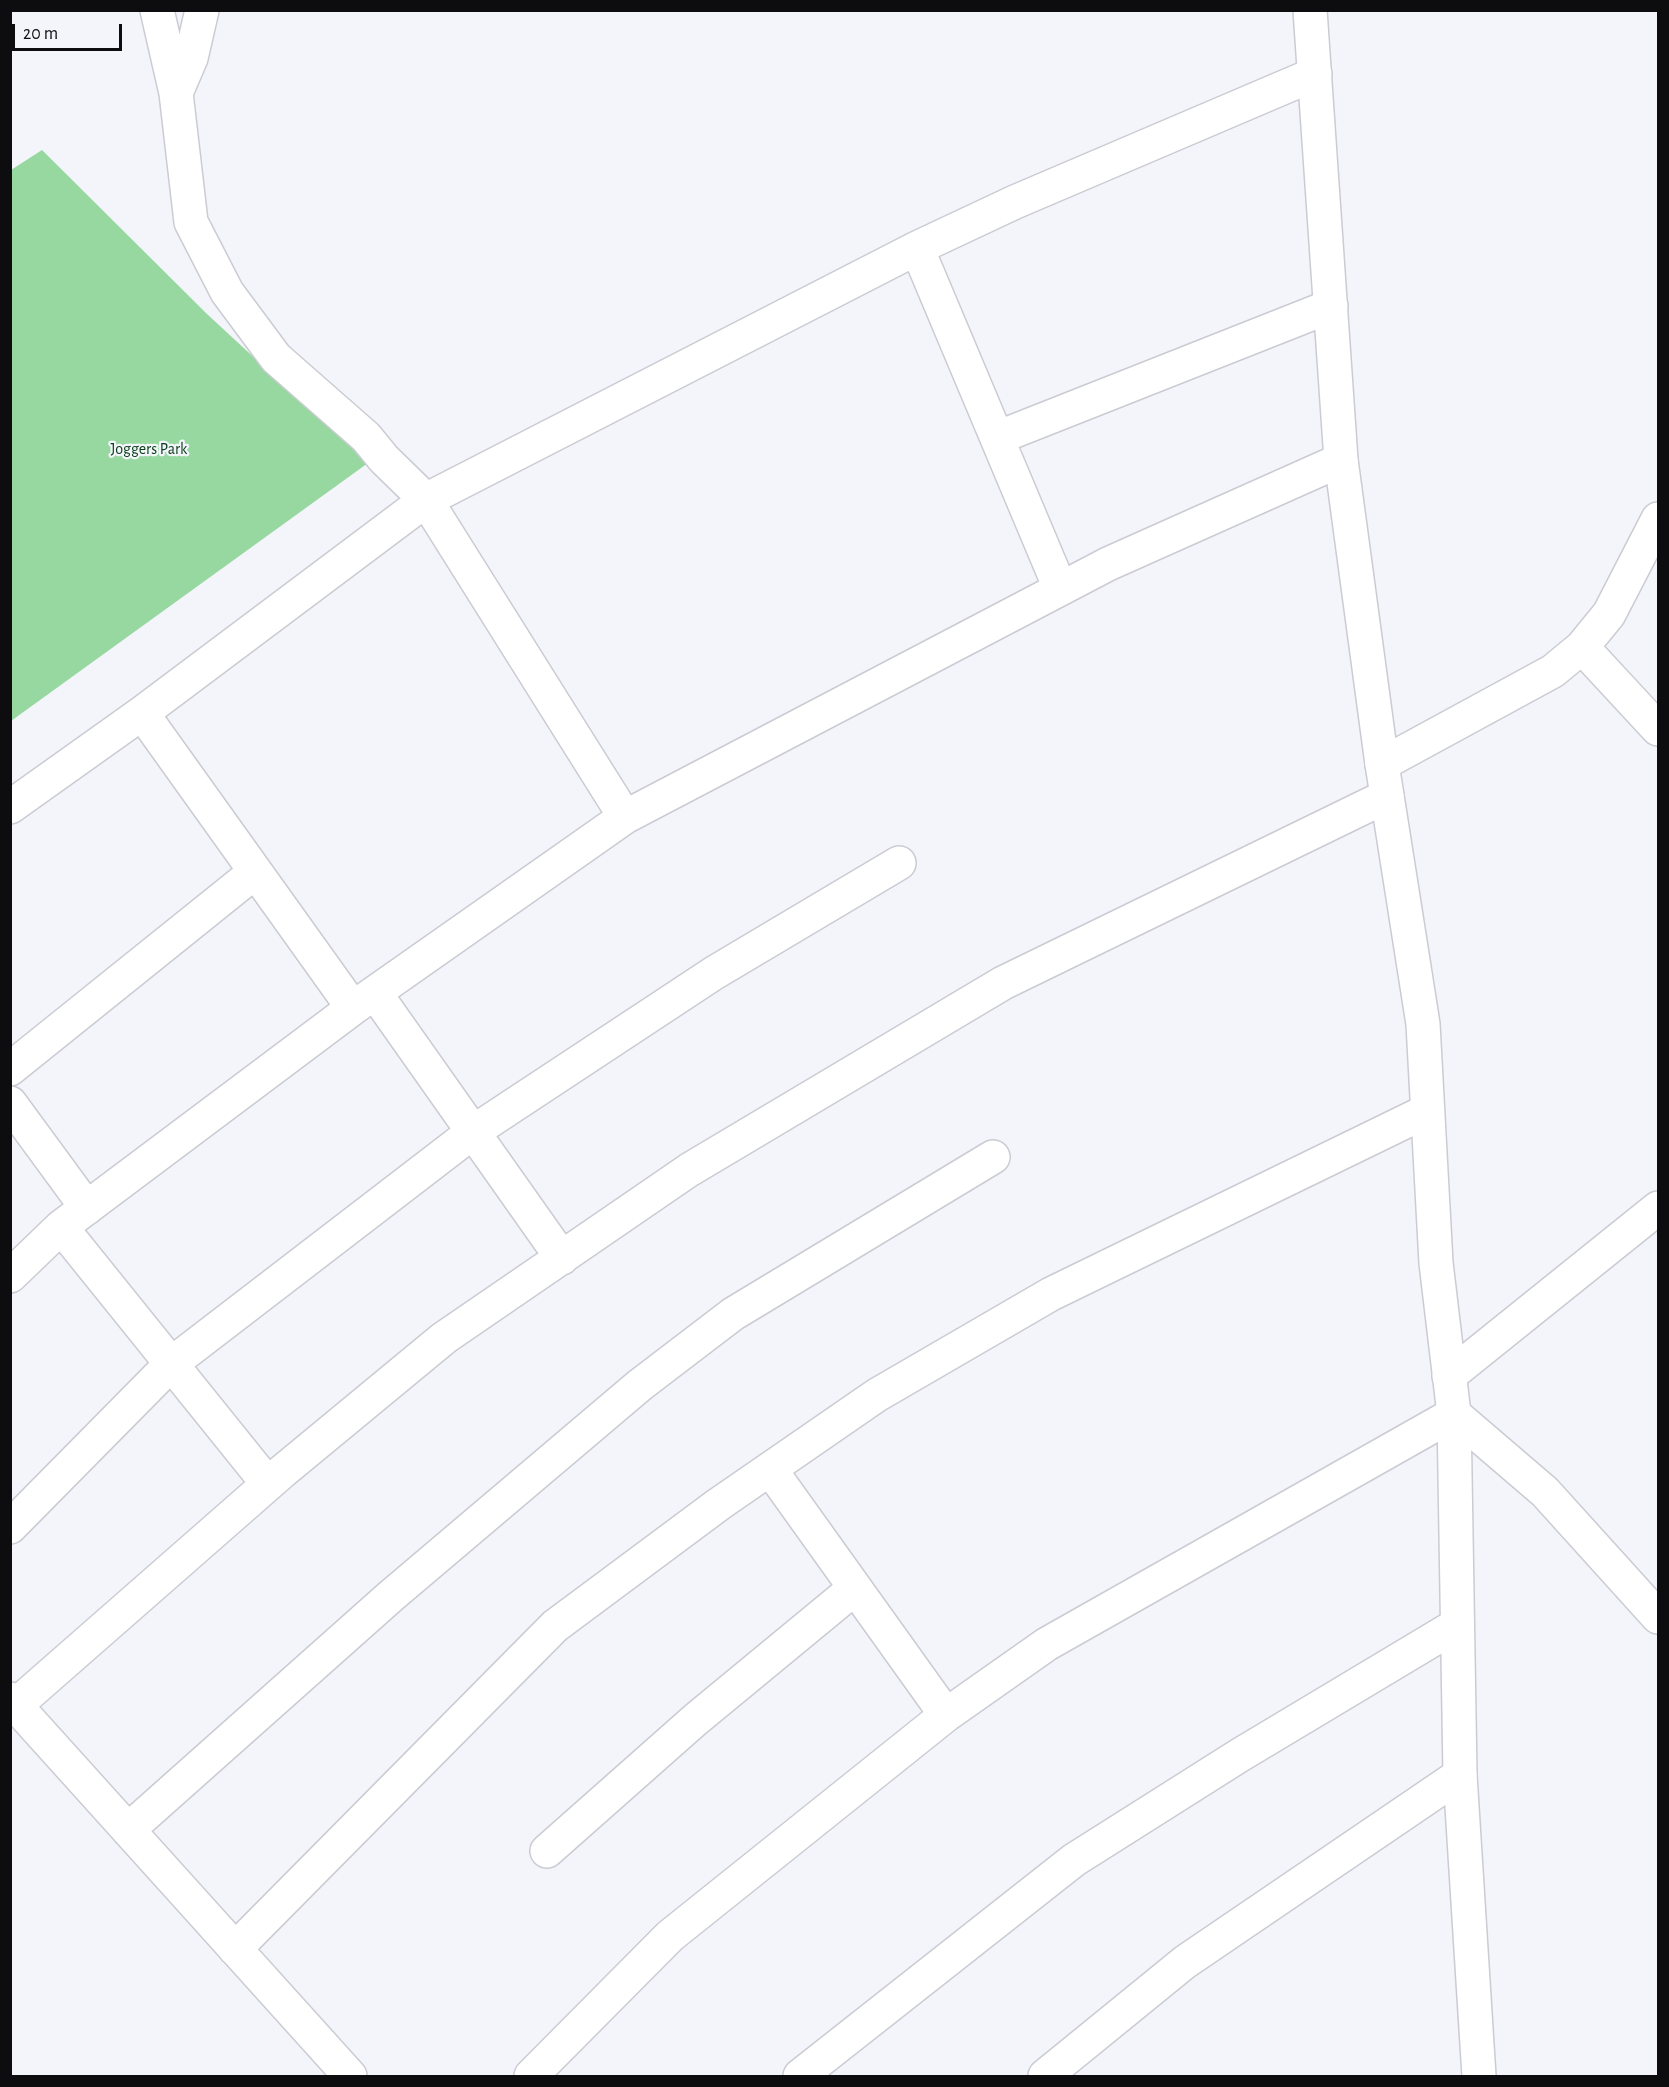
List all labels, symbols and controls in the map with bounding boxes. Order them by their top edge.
scale bar [15,12,124,50]
text: 20 m [23,25,58,43]
park label: Joggers Park [111,439,187,459]

